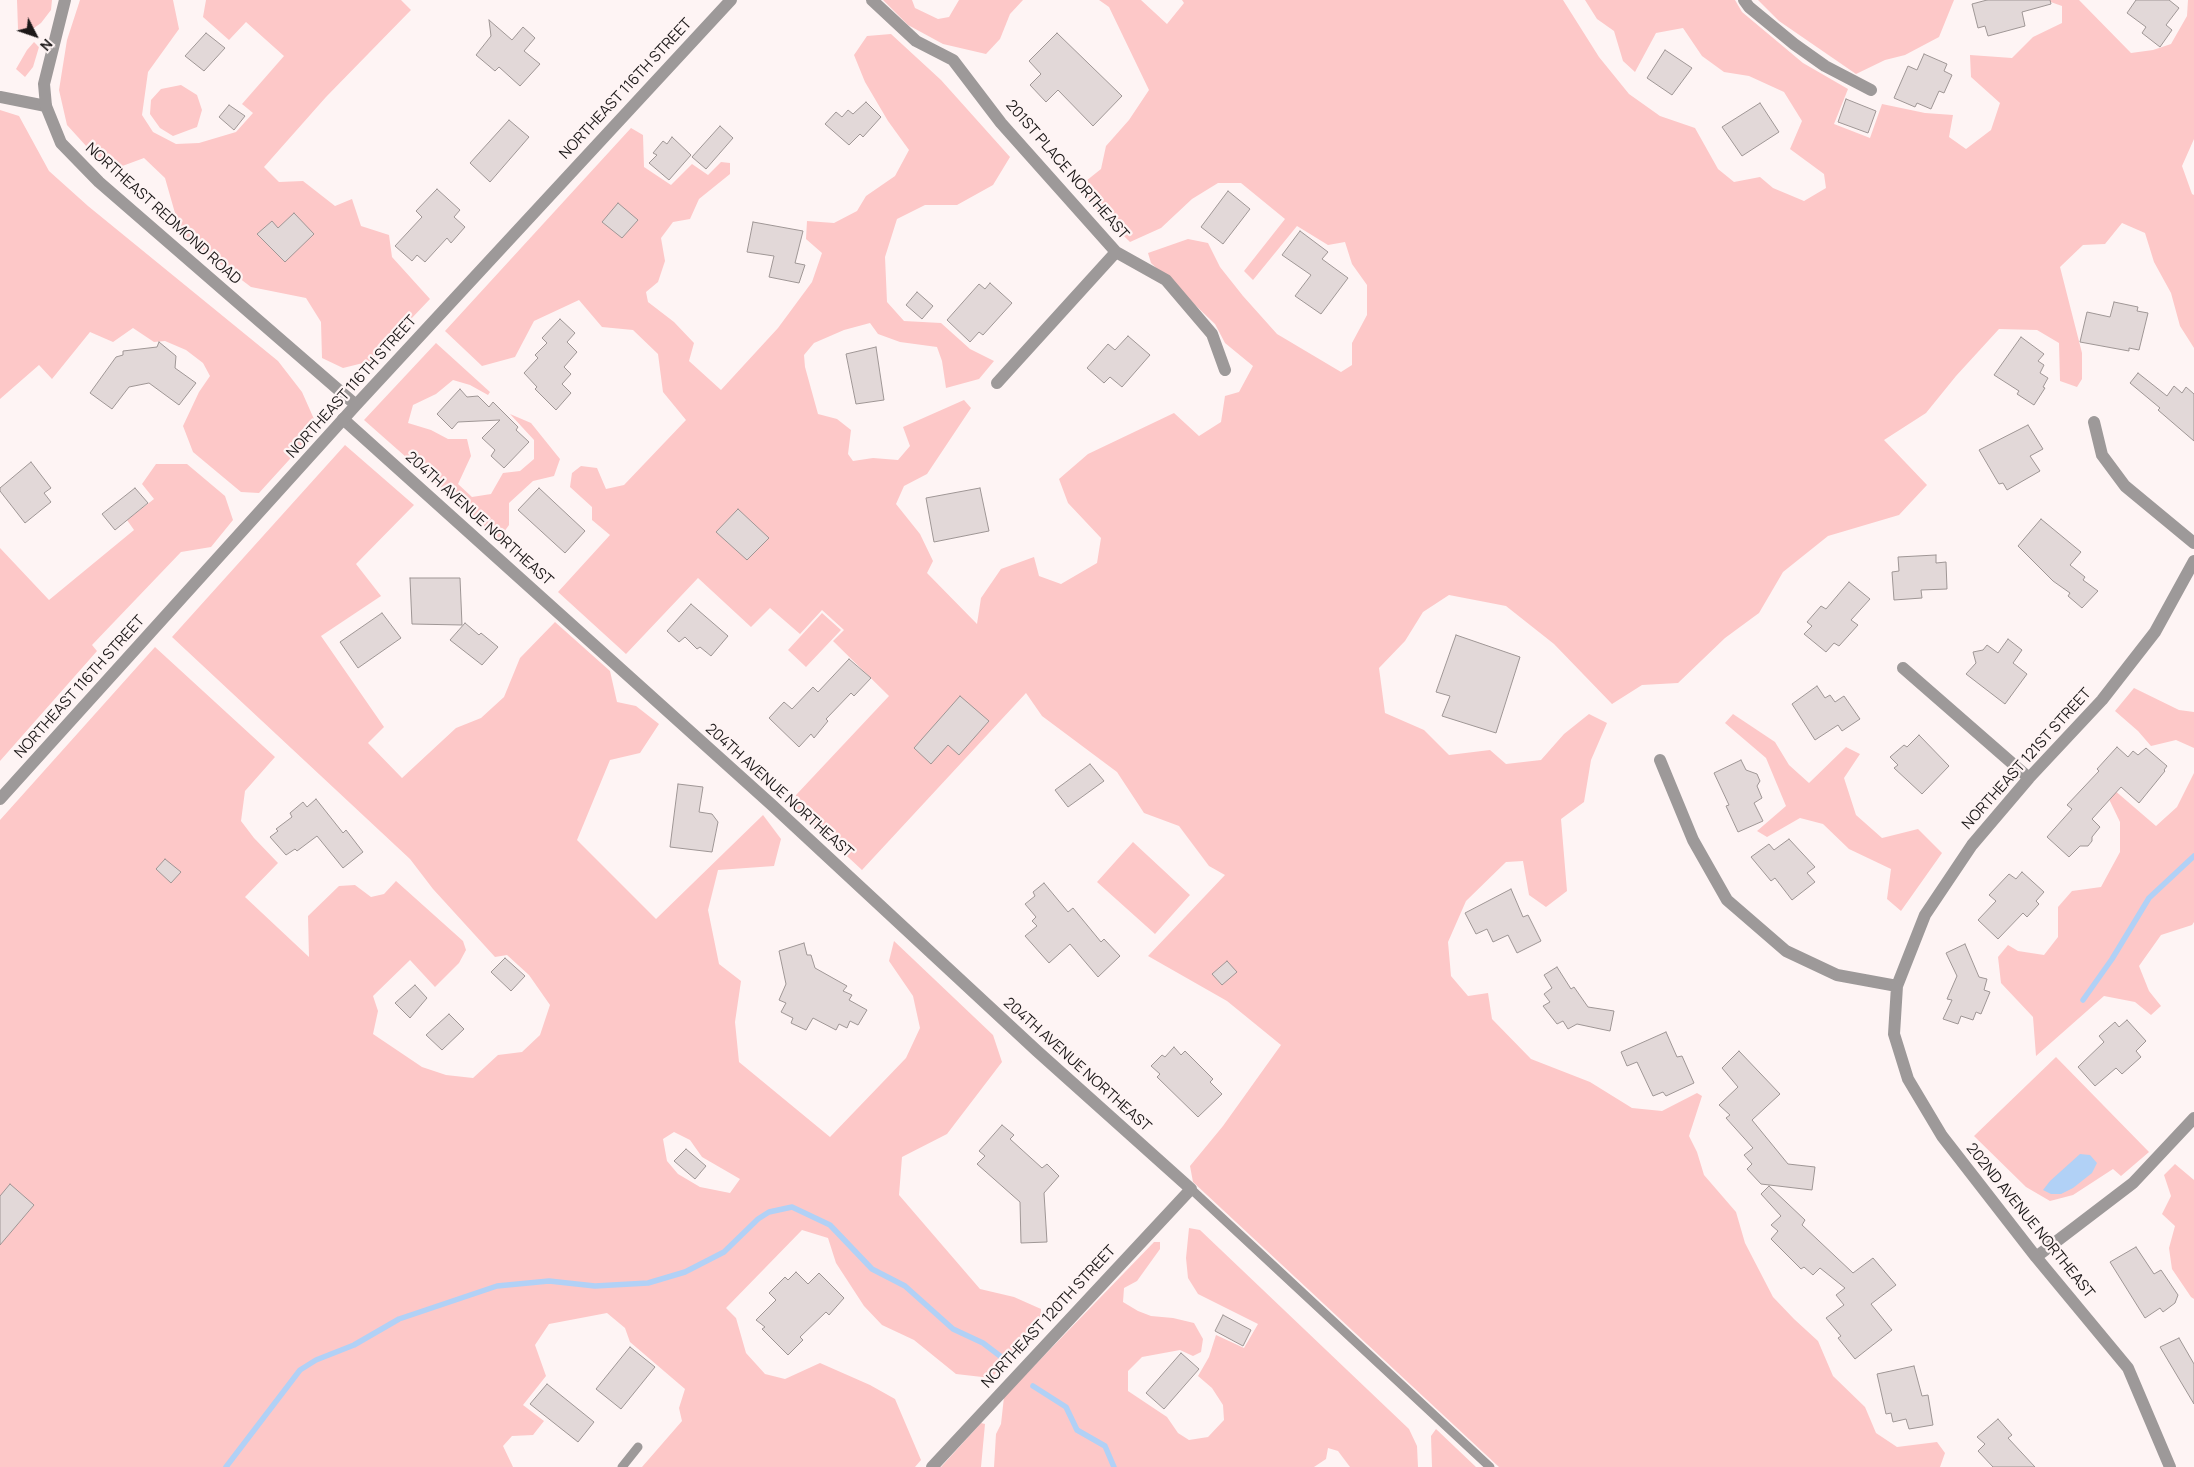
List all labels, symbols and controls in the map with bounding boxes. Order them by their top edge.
north arrow [10,10,60,60]
street label: NORTHEAST 116TH STREET [556,15,696,163]
text: N [36,35,57,55]
street label: 201ST PLACE NORTHEAST [1002,97,1132,243]
street label: NORTHEAST REDMOND ROAD [81,139,245,289]
street label: NORTHEAST 116TH STREET [283,312,421,462]
street label: 204TH AVENUE NORTHEAST [402,448,556,590]
street label: NORTHEAST 116TH STREET [11,612,149,762]
street label: NORTHEAST 121ST STREET [1959,685,2095,833]
street label: 204TH AVENUE NORTHEAST [702,720,856,862]
street label: 204TH AVENUE NORTHEAST [1000,994,1154,1136]
street label: 202ND AVENUE NORTHEAST [1962,1140,2098,1302]
street label: NORTHEAST 120TH STREET [978,1242,1120,1392]

